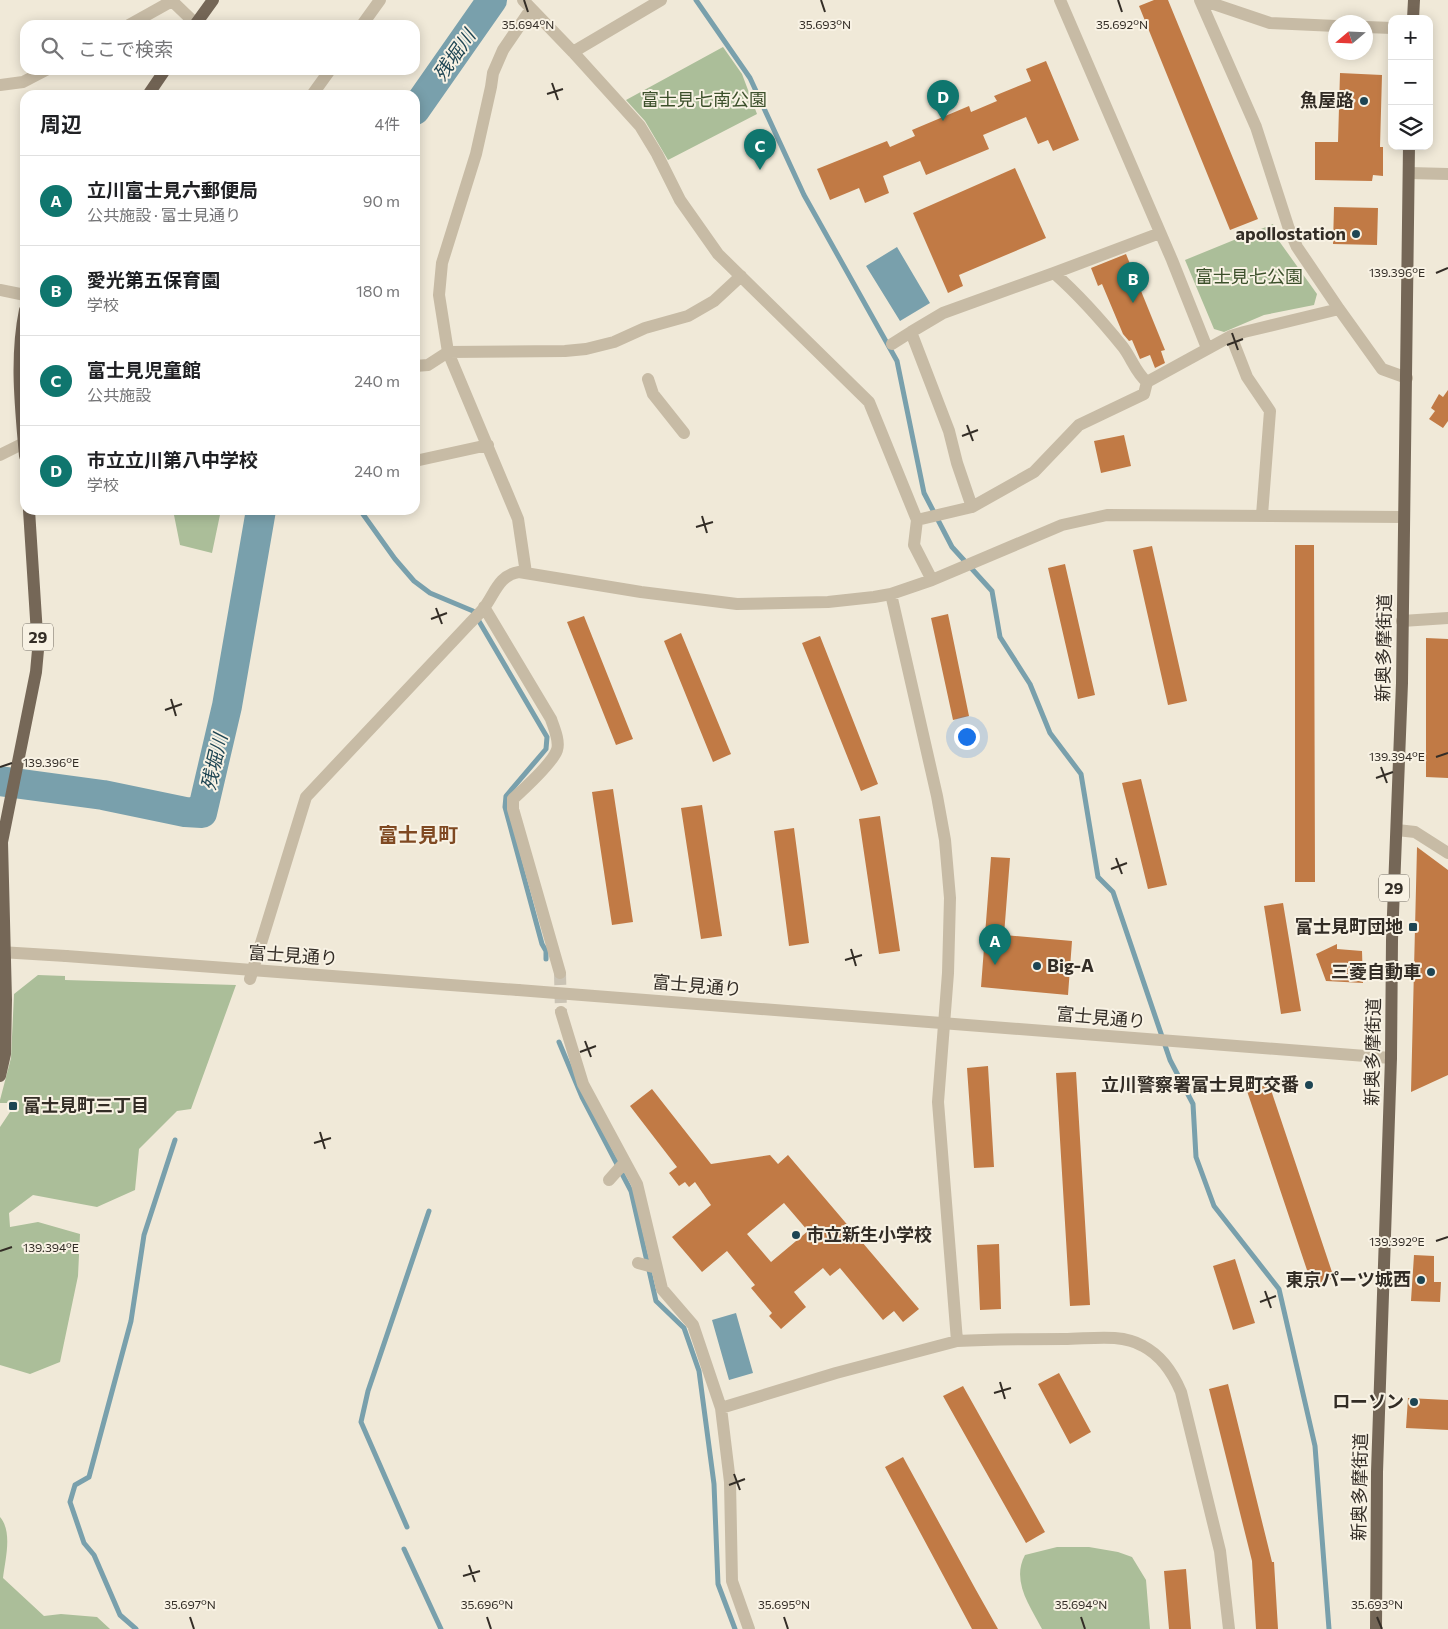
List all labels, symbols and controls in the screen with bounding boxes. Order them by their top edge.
north arrow [1328,15,1373,60]
map controls [1388,15,1433,150]
button: + [1388,15,1433,60]
text: 35.694°N [502,17,554,31]
text: 35.693°N [799,17,851,31]
text: 35.692°N [1096,17,1148,31]
search box [20,20,420,75]
water label: 残堀川 [428,23,481,85]
icon: search [38,34,66,62]
text: ここで検索 [78,37,173,60]
button: − [1388,60,1433,105]
pin: D [927,80,959,121]
park label: 富士見七南公園 [641,88,767,110]
place label: 魚屋路 [1300,89,1354,111]
marker: 魚屋路 [1358,95,1370,107]
button: layers [1388,105,1433,150]
text: 周辺 [40,111,82,136]
text: 4件 [374,114,400,133]
pin: C [744,129,776,170]
text: 立川富士見六郵便局 [87,178,258,201]
text: A [50,191,62,210]
text: 90 m [363,191,400,210]
text: 公共施設 · 富士見通り [87,205,241,224]
place label: apollostation [1236,222,1346,244]
marker: apollostation [1350,228,1362,240]
pin: B [1117,262,1149,303]
park label: 富士見七公園 [1195,265,1303,287]
text: 139.396°E [1369,265,1425,279]
text: 愛光第五保育園 [87,268,220,291]
text: B [51,281,61,300]
text: 180 m [356,281,400,300]
text: 学校 [87,295,119,314]
text: 富士見児童館 [87,358,201,381]
text: C [51,371,61,390]
text: 240 m [354,371,400,390]
text: 公共施設 [87,385,151,404]
text: 市立立川第八中学校 [87,448,258,471]
text: D [50,461,62,480]
text: 240 m [354,461,400,480]
text: 学校 [87,475,119,494]
street label: 新奥多摩街道 [1371,594,1395,702]
road number: 29 [23,624,53,650]
your location [954,724,980,750]
water label: 残堀川 [196,730,232,792]
text: 139.394°E [1369,749,1425,763]
text: 139.396°E [23,755,79,769]
district label: 富士見町 [378,822,458,846]
road number: 29 [1379,874,1409,901]
place label: 富士見町団地 [1295,915,1403,937]
marker: 富士見町団地 [1407,921,1419,933]
pin: A [979,924,1011,965]
street label: 富士見通り [247,941,339,969]
place label: Big-A [1047,954,1094,976]
marker: Big-A [1031,960,1043,972]
place label: 三菱自動車 [1331,960,1421,982]
marker: 三菱自動車 [1425,966,1437,978]
street label: 富士見通り [651,970,743,1000]
street label: 新奥多摩街道 [1360,998,1384,1106]
street label: 富士見通り [1055,1002,1147,1032]
place label: 立川警察署富士見町交番 [1101,1073,1299,1095]
marker: 立川警察署富士見町交番 [1303,1079,1315,1091]
place label: 富士見町三丁目 [23,1094,149,1116]
marker: 富士見町三丁目 [7,1100,19,1112]
place label: 市立新生小学校 [806,1223,932,1245]
marker: 市立新生小学校 [790,1229,802,1241]
text: 139.392°E [1369,1234,1425,1248]
text: 139.394°E [23,1240,79,1254]
place label: 東京パーツ城西 [1285,1268,1411,1290]
marker: 東京パーツ城西 [1415,1274,1427,1286]
place label: ローソン [1332,1390,1404,1412]
marker: ローソン [1408,1396,1420,1408]
street label: 新奥多摩街道 [1347,1433,1371,1541]
text: 35.697°N [164,1597,216,1611]
text: 35.696°N [461,1597,513,1611]
text: 35.695°N [758,1597,810,1611]
text: 35.694°N [1055,1597,1107,1611]
text: 35.693°N [1351,1597,1403,1611]

